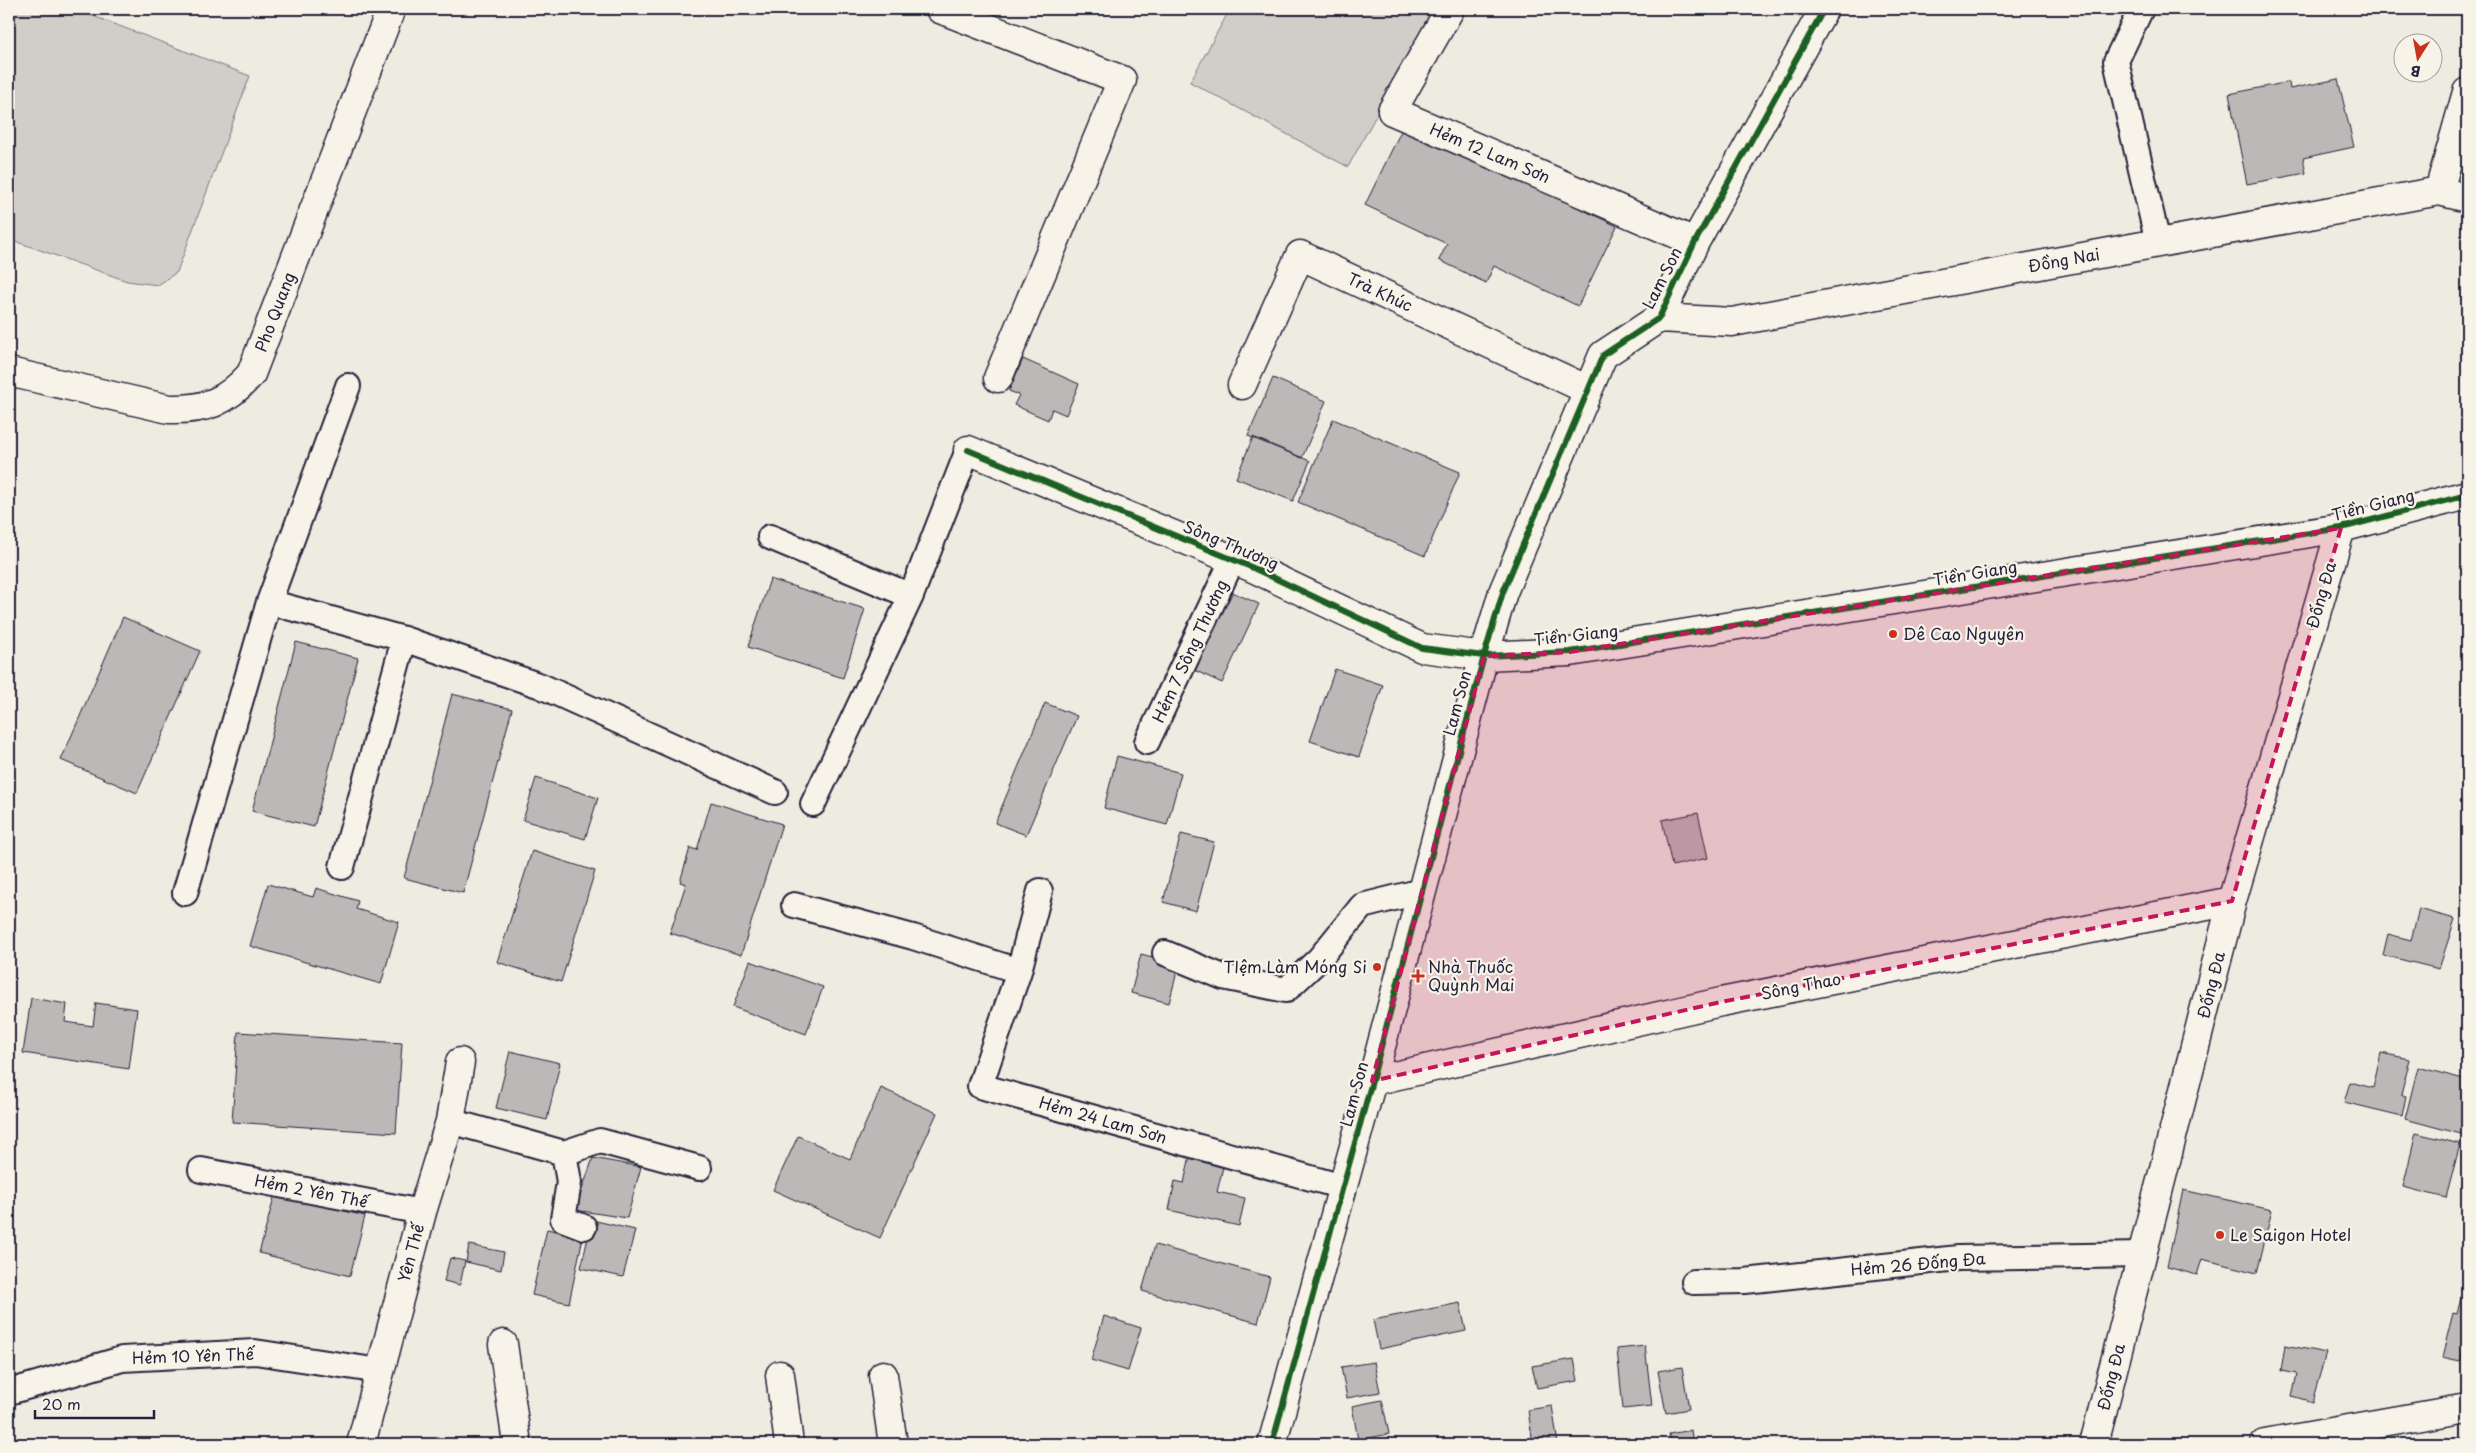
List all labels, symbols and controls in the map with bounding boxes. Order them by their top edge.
north arrow [2394,32,2444,82]
text: B [2409,60,2422,82]
street label: Hẻm 12 Lam Sơn [1427,116,1554,188]
street label: Đồng Nai [2026,241,2102,277]
street label: Lam Son [1635,242,1687,313]
street label: Trà Khúc [1344,266,1417,317]
street label: Pho Quang [248,268,300,355]
street label: Tiền Giang [2329,482,2417,526]
street label: Sông Thương [1180,513,1283,575]
street label: Tiền Giang [1931,554,2019,590]
street label: Đống Đa [2299,559,2341,631]
street label: Hẻm 7 Sông Thương [1145,575,1233,726]
street label: Tiền Giang [1533,618,1619,650]
place label: Dê Cao Nguyên [1903,621,2024,645]
marker: Dê Cao Nguyên [1887,628,1899,640]
street label: Lam Son [1436,667,1476,738]
street label: Đống Đa [2190,949,2230,1021]
place label: TIệm Làm Móng Si [1224,954,1367,978]
place label: Nhà Thuốc Quỳnh Mai [1428,954,1514,996]
marker: TIệm Làm Móng Si [1371,961,1383,973]
street label: Sông Thao [1759,966,1843,1005]
marker: Nhà Thuốc Quỳnh Mai [1412,970,1424,982]
street label: Lam Son [1333,1058,1373,1129]
street label: Hẻm 24 Lam Sơn [1037,1089,1170,1149]
street label: Hẻm 2 Yên Thế [253,1167,372,1213]
street label: Yên Thế [391,1219,430,1285]
place label: Le Saigon Hotel [2230,1222,2351,1246]
marker: Le Saigon Hotel [2214,1229,2226,1241]
street label: Hẻm 26 Đống Đa [1850,1245,1986,1281]
street label: Hẻm 10 Yên Thế [132,1341,256,1369]
street label: Đống Đa [2090,1341,2130,1413]
scale bar [35,1388,154,1420]
text: 20 m [42,1392,81,1415]

